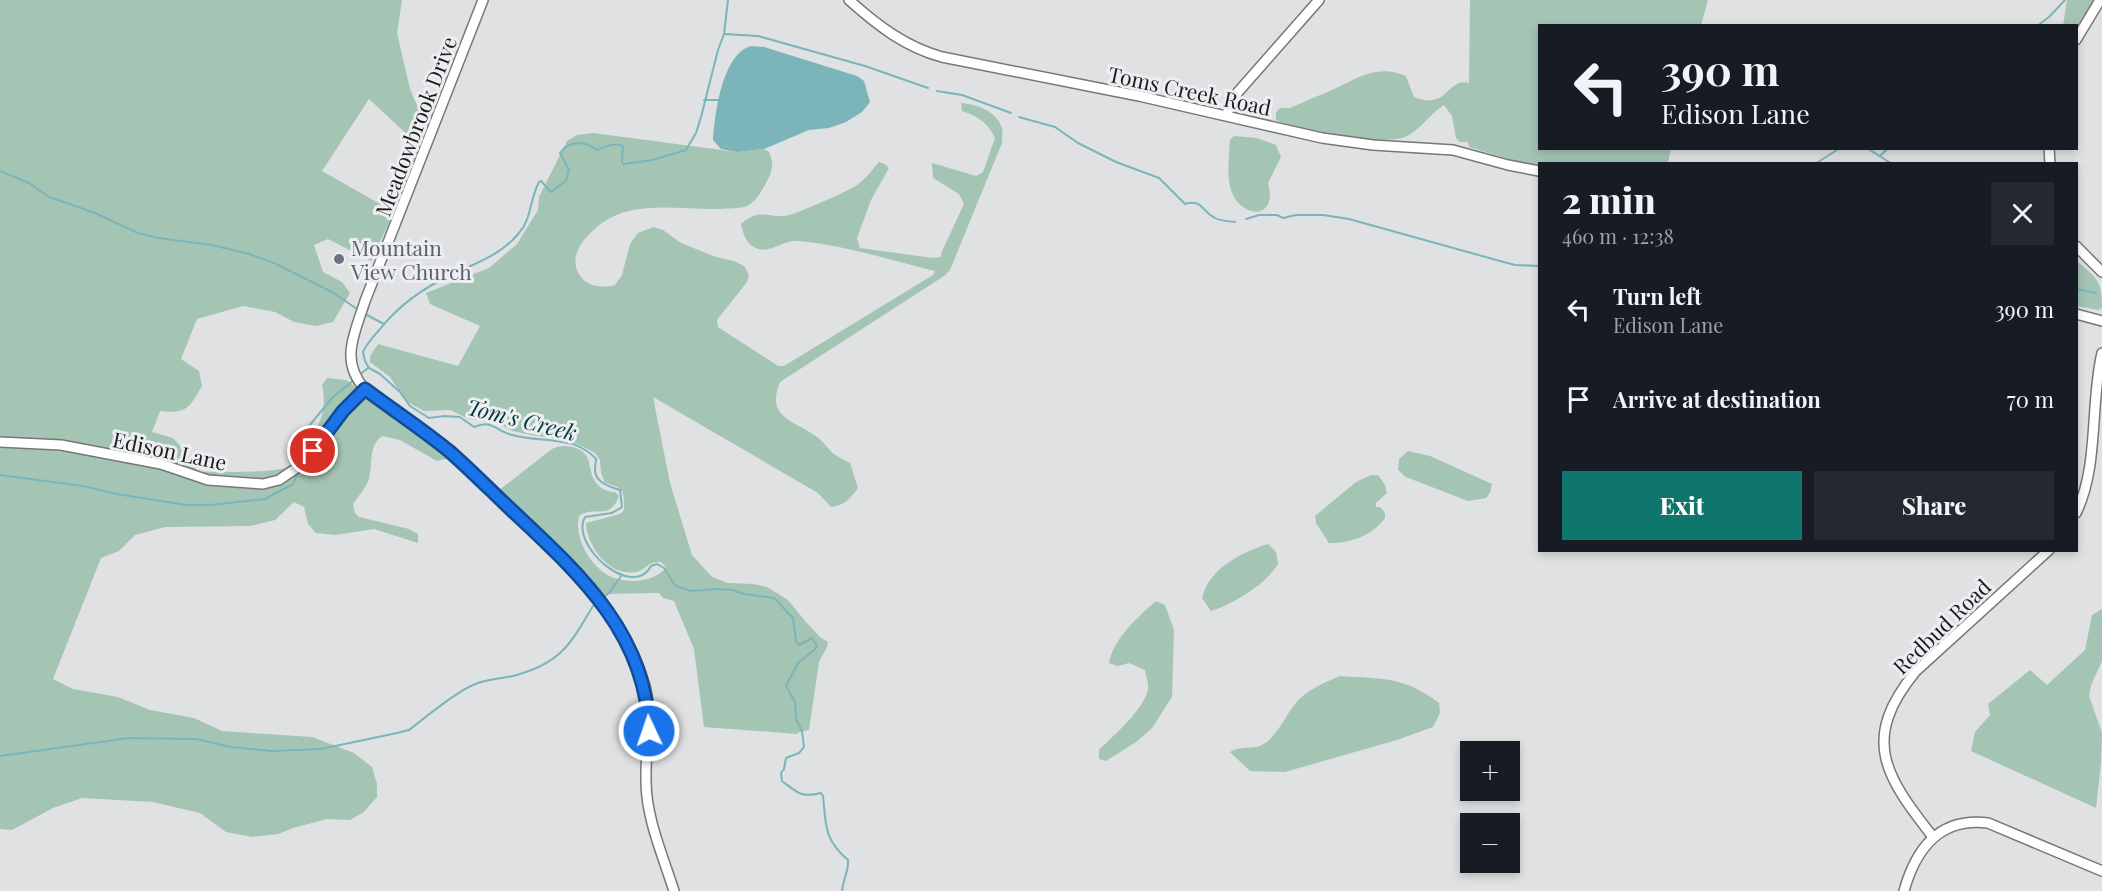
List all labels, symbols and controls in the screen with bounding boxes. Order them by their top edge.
street label: Meadowbrook Drive [368,32,462,220]
text: 390 m [1661,41,1780,97]
icon: left [1562,48,1640,126]
street label: Toms Creek Road [1106,59,1274,121]
text: Edison Lane [1661,95,1810,131]
text: 2 min [1562,175,1656,223]
button: close [1991,182,2054,245]
text: 460 m · 12:38 [1562,222,1674,249]
place label: Mountain View Church [350,233,472,285]
marker: Mountain View Church [332,252,346,266]
text: Turn left [1613,281,1702,311]
icon: left [1562,293,1595,326]
text: 390 m [1995,294,2054,324]
text: Edison Lane [1613,311,1723,338]
icon: arrive [1562,383,1595,416]
text: Arrive at destination [1613,384,1821,414]
text: 70 m [2007,384,2054,414]
water label: Tom's Creek [464,391,580,447]
street label: Edison Lane [110,424,230,476]
pin [287,425,338,476]
icon: arrive [296,434,329,467]
button: Exit [1562,471,1802,540]
button: Share [1814,471,2054,540]
street label: Redbud Road [1886,572,1996,680]
position arrow [617,699,681,763]
map controls [1460,741,1520,873]
button: + [1460,741,1520,801]
button: − [1460,813,1520,873]

